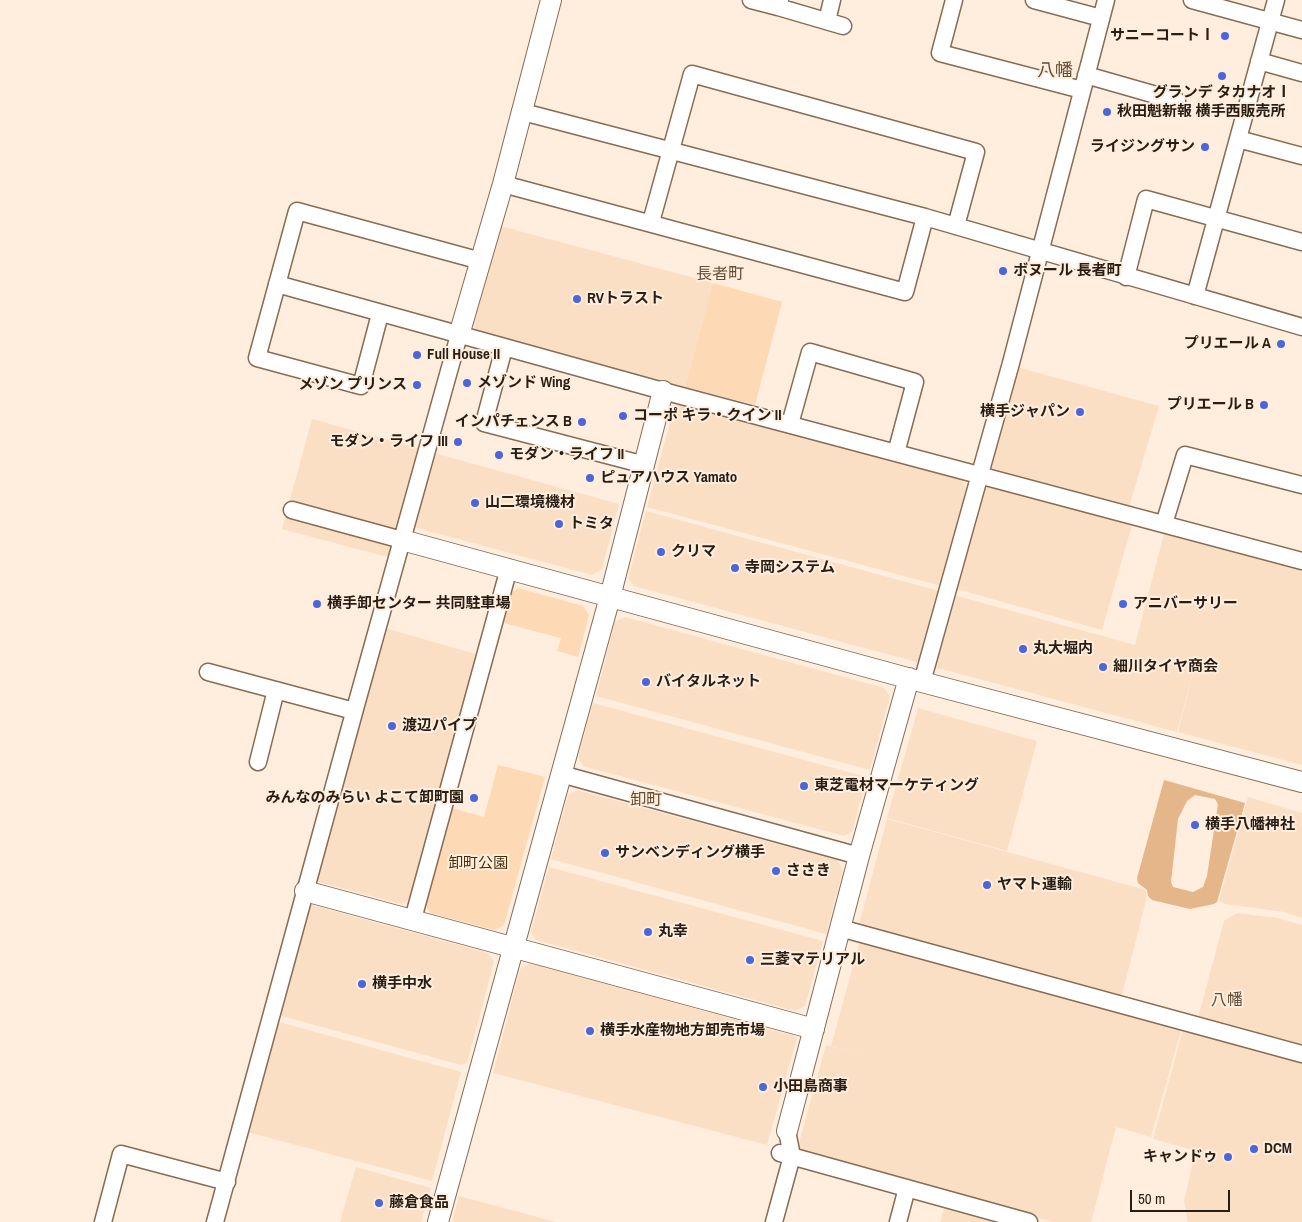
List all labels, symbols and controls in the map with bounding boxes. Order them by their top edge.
place label: サニーコートⅠ [1110,27,1215,45]
marker: サニーコートⅠ [1219,30,1231,42]
district label: 八幡 [1037,60,1073,82]
marker: グランデ タカナオⅠ [1216,70,1228,82]
place label: グランデ タカナオⅠ [1153,84,1291,102]
place label: 秋田魁新報 横手西販売所 [1117,103,1285,121]
marker: 秋田魁新報 横手西販売所 [1101,106,1113,118]
place label: ライジングサン [1090,138,1195,156]
marker: ライジングサン [1199,141,1211,153]
place label: ボヌール 長者町 [1013,262,1121,280]
district label: 長者町 [696,265,744,285]
marker: ボヌール 長者町 [997,265,1009,277]
place label: RVトラスト [587,290,664,308]
marker: RVトラスト [571,293,583,305]
place label: プリエール A [1184,335,1271,353]
marker: プリエール A [1275,338,1287,350]
place label: Full House II [427,346,500,364]
marker: Full House II [411,349,423,361]
place label: メゾンド Wing [477,374,570,392]
place label: メゾン プリンス [299,376,407,394]
marker: メゾンド Wing [461,377,473,389]
marker: メゾン プリンス [411,379,423,391]
place label: プリエール B [1167,396,1254,414]
marker: プリエール B [1258,399,1270,411]
place label: 横手ジャパン [980,403,1070,421]
marker: 横手ジャパン [1074,406,1086,418]
place label: コーポ キラ・クイン II [633,407,782,425]
marker: コーポ キラ・クイン II [617,410,629,422]
place label: インパチェンス B [455,413,572,431]
marker: インパチェンス B [576,416,588,428]
place label: モダン・ライフ III [329,433,448,451]
marker: モダン・ライフ III [452,436,464,448]
place label: モダン・ライフ II [509,446,624,464]
marker: モダン・ライフ II [493,449,505,461]
place label: ピュアハウス Yamato [600,469,737,487]
marker: ピュアハウス Yamato [584,472,596,484]
place label: 山二環境機材 [485,494,575,512]
marker: 山二環境機材 [469,497,481,509]
place label: トミタ [569,515,614,533]
marker: トミタ [553,518,565,530]
place label: クリマ [671,543,716,561]
marker: クリマ [655,546,667,558]
place label: 寺岡システム [745,559,835,577]
marker: 寺岡システム [729,562,741,574]
place label: 横手卸センター 共同駐車場 [327,595,510,613]
place label: アニバーサリー [1133,595,1238,613]
marker: 横手卸センター 共同駐車場 [311,598,323,610]
marker: アニバーサリー [1117,598,1129,610]
place label: 丸大堀内 [1033,640,1093,658]
marker: 丸大堀内 [1017,643,1029,655]
place label: 細川タイヤ商会 [1113,658,1218,676]
marker: 細川タイヤ商会 [1097,661,1109,673]
place label: バイタルネット [656,673,761,691]
marker: バイタルネット [640,676,652,688]
place label: 渡辺パイプ [402,717,477,735]
marker: 渡辺パイプ [386,720,398,732]
place label: 東芝電材マーケティング [814,777,979,795]
marker: 東芝電材マーケティング [798,780,810,792]
place label: みんなのみらい よこて卸町園 [266,789,464,807]
district label: 卸町 [630,791,662,811]
marker: みんなのみらい よこて卸町園 [468,792,480,804]
place label: 横手八幡神社 [1205,816,1295,834]
marker: 横手八幡神社 [1189,819,1201,831]
place label: サンベンディング横手 [615,844,765,862]
marker: サンベンディング横手 [599,847,611,859]
park label: 卸町公園 [448,855,508,873]
place label: ささき [786,862,831,880]
marker: ささき [770,865,782,877]
place label: ヤマト運輸 [997,876,1072,894]
marker: ヤマト運輸 [981,879,993,891]
place label: 丸幸 [658,923,688,941]
marker: 丸幸 [642,926,654,938]
place label: 三菱マテリアル [760,951,865,969]
marker: 三菱マテリアル [744,954,756,966]
place label: 横手中水 [372,975,432,993]
marker: 横手中水 [356,978,368,990]
district label: 八幡 [1211,991,1243,1011]
place label: 横手水産物地方卸売市場 [600,1022,765,1040]
marker: 横手水産物地方卸売市場 [584,1025,596,1037]
place label: 小田島商事 [773,1078,848,1096]
marker: 小田島商事 [757,1081,769,1093]
place label: DCM [1264,1140,1292,1158]
marker: DCM [1248,1143,1260,1155]
place label: キャンドゥ [1143,1148,1218,1166]
marker: キャンドゥ [1222,1151,1234,1163]
scale bar [1132,1180,1232,1212]
text: 50 m [1138,1188,1165,1209]
place label: 藤倉食品 [389,1194,449,1212]
marker: 藤倉食品 [373,1197,385,1209]

